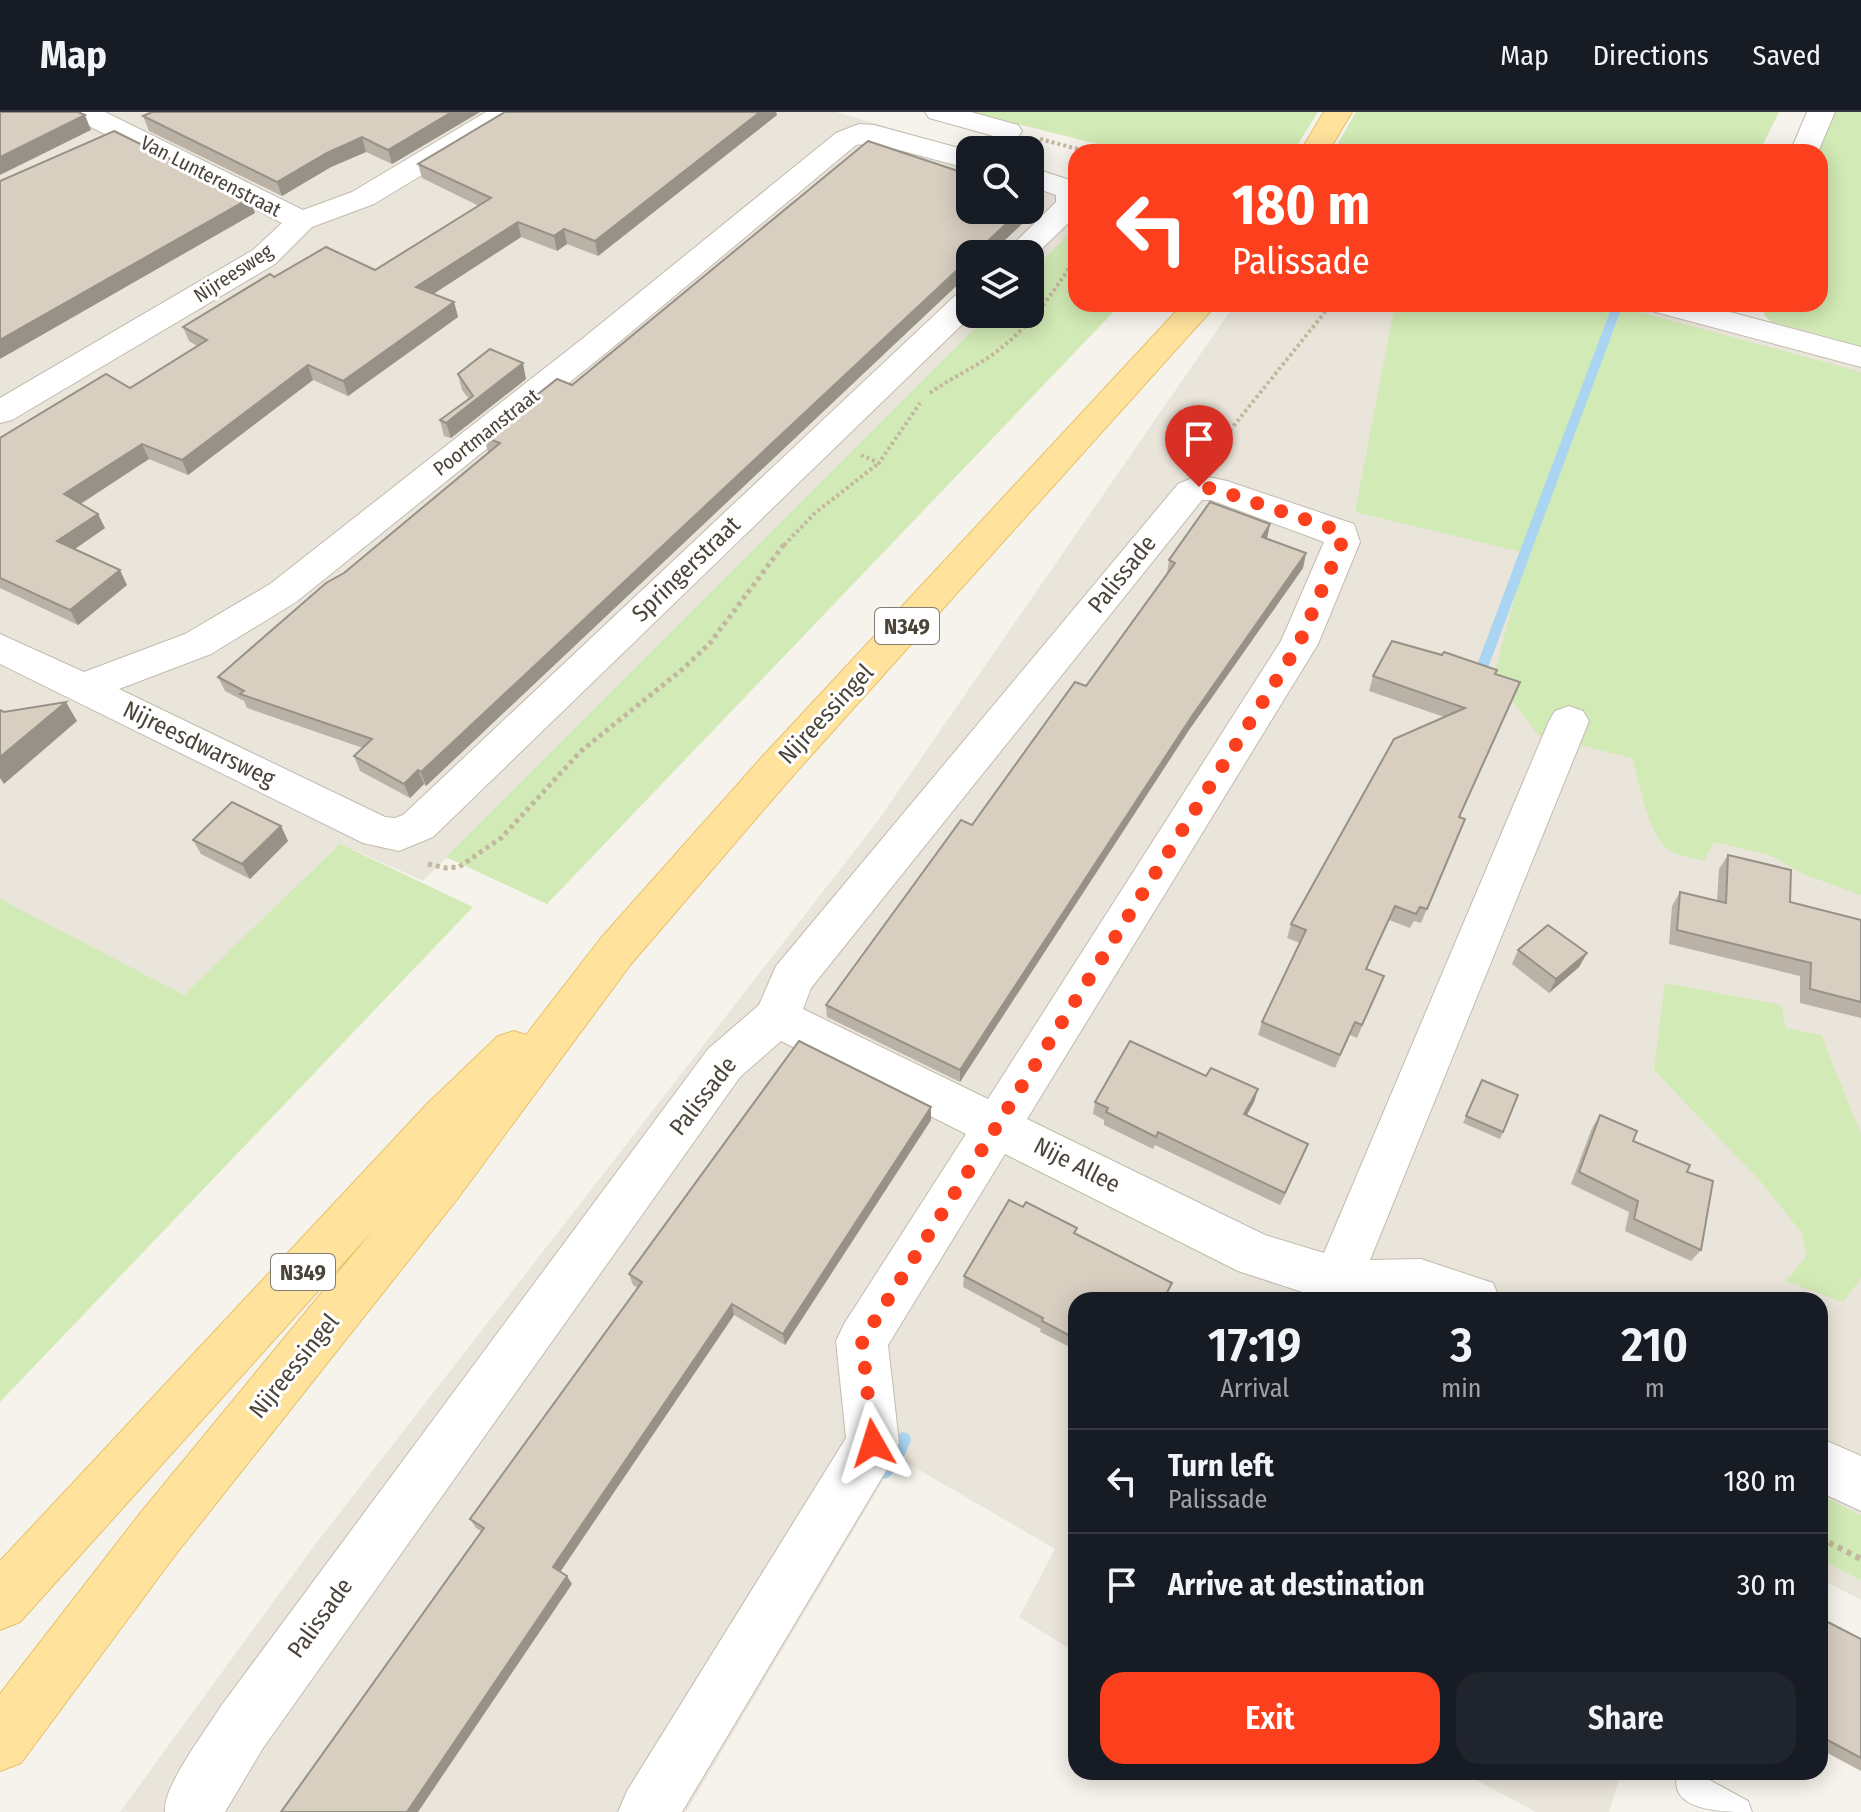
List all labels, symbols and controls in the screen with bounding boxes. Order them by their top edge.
text: Map [40,32,107,78]
text: Map [1500,39,1549,72]
text: Directions [1593,39,1709,72]
text: Saved [1753,39,1821,72]
street label: Van Lunterenstraat [137,130,286,222]
map controls [956,136,1044,328]
button: search [956,136,1044,224]
text: 180 m [1232,172,1370,239]
icon: left [1100,176,1204,280]
street label: Nijreesweg [189,238,277,307]
button: layers [956,240,1044,328]
text: Palissade [1232,240,1370,284]
street label: Poortmanstraat [428,383,544,481]
pin [1165,405,1233,487]
icon: arrive [1177,417,1221,461]
street label: Springerstraat [626,510,746,628]
street label: Palissade [1082,530,1162,618]
road number: N349 [875,608,939,644]
street label: Nijreessingel [773,658,879,770]
street label: Nijreesdwarsweg [119,695,280,793]
street label: Palissade [664,1051,742,1141]
street label: Nije Allee [1029,1131,1125,1199]
road number: N349 [271,1254,335,1290]
street label: Nijreessingel [243,1308,345,1424]
text: 17:19 [1208,1316,1301,1374]
text: 3 [1450,1316,1473,1374]
text: 210 [1621,1316,1688,1374]
text: Arrival [1220,1373,1289,1404]
text: min [1441,1373,1481,1404]
text: m [1645,1373,1665,1404]
position arrow [831,1401,915,1485]
text: Turn left [1168,1448,1274,1484]
icon: left [1100,1459,1144,1503]
text: 180 m [1724,1463,1796,1499]
text: Palissade [1168,1484,1267,1515]
icon: arrive [1100,1563,1144,1607]
text: Arrive at destination [1168,1567,1425,1603]
text: 30 m [1737,1567,1796,1603]
street label: Palissade [282,1573,358,1663]
button: Exit [1100,1672,1440,1764]
button: Share [1456,1672,1796,1764]

